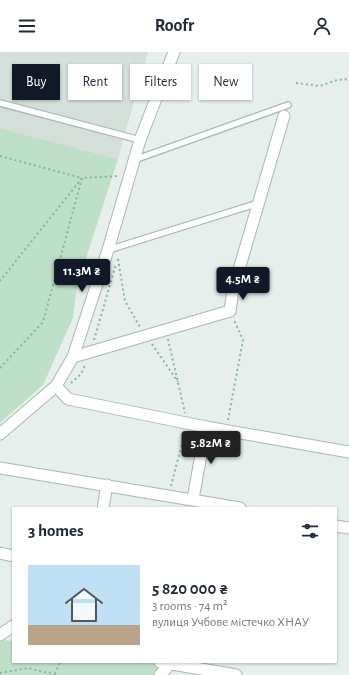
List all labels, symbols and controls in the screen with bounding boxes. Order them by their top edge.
icon: menu [16,15,38,37]
icon: person [311,15,333,37]
text: Roofr [155,17,194,35]
chip: Buy [12,64,60,100]
chip: Rent [68,64,122,100]
chip: Filters [130,64,191,100]
chip: New [199,64,252,100]
pin: 11.3M ₴ [45,259,119,293]
text: 11.3M ₴ [63,265,101,278]
pin: 4.5M ₴ [210,267,276,301]
text: 4.5M ₴ [226,273,260,286]
pin: 5.82M ₴ [174,431,248,465]
text: 5.82M ₴ [191,437,231,450]
icon: filters [299,520,321,542]
text: 3 homes [28,522,84,539]
text: 5 820 000 ₴ [152,580,229,597]
icon: home [60,581,108,629]
text: 3 rooms · 74 m² [152,600,228,613]
text: вулиця Учбове містечко ХНАУ [152,616,309,629]

